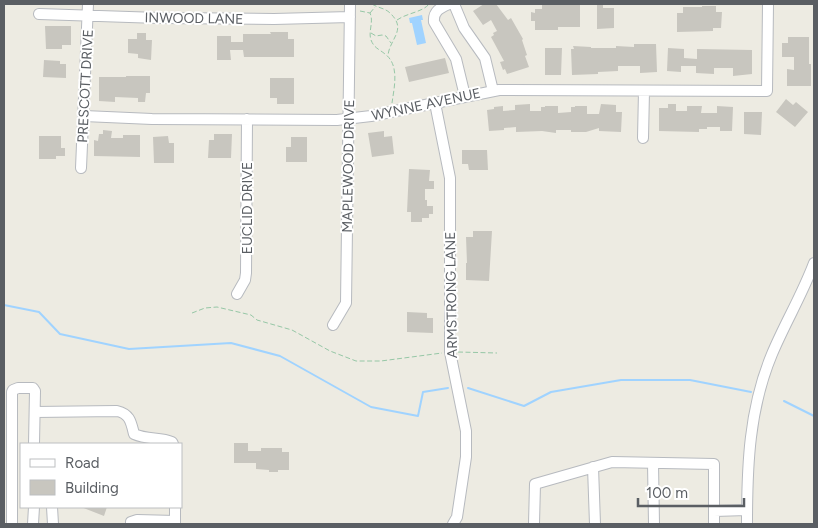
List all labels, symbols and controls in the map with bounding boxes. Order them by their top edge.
street label: INWOOD LANE [144,9,244,28]
street label: PRESCOTT DRIVE [74,29,97,143]
street label: WYNNE AVENUE [370,85,482,124]
street label: MAPLEWOOD DRIVE [339,99,358,233]
street label: EUCLID DRIVE [239,162,256,254]
street label: ARMSTRONG LANE [442,231,461,359]
legend [20,443,182,508]
text: Road [65,454,100,472]
scale bar [638,476,744,508]
text: Building [65,479,119,497]
text: 100 m [646,484,688,502]

